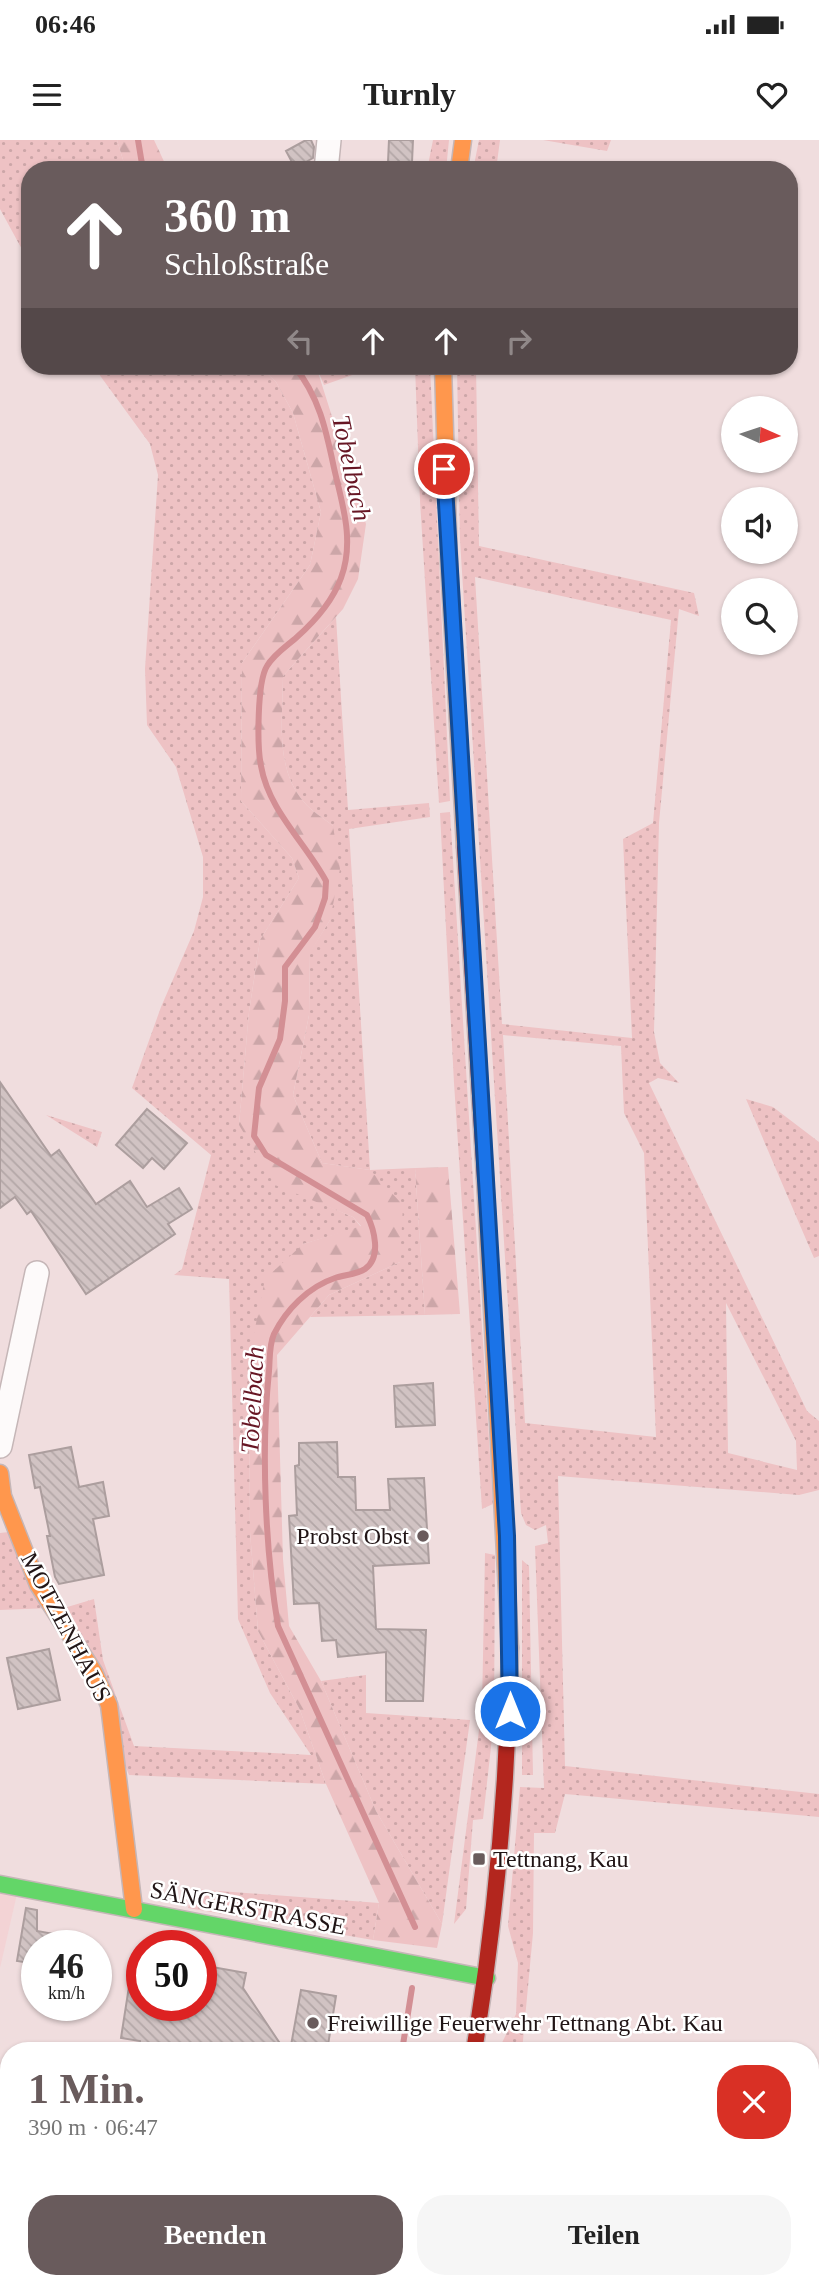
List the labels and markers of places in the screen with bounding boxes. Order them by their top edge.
pin [414,439,474,499]
place label: Probst Obst [296,1523,409,1549]
marker: Probst Obst [415,1528,431,1544]
place label: Tettnang, Kau [493,1846,629,1872]
marker: Tettnang, Kau [471,1851,487,1867]
place label: Freiwillige Feuerwehr Tettnang Abt. Kau [327,2010,723,2036]
marker: Freiwillige Feuerwehr Tettnang Abt. Kau [305,2015,321,2031]

